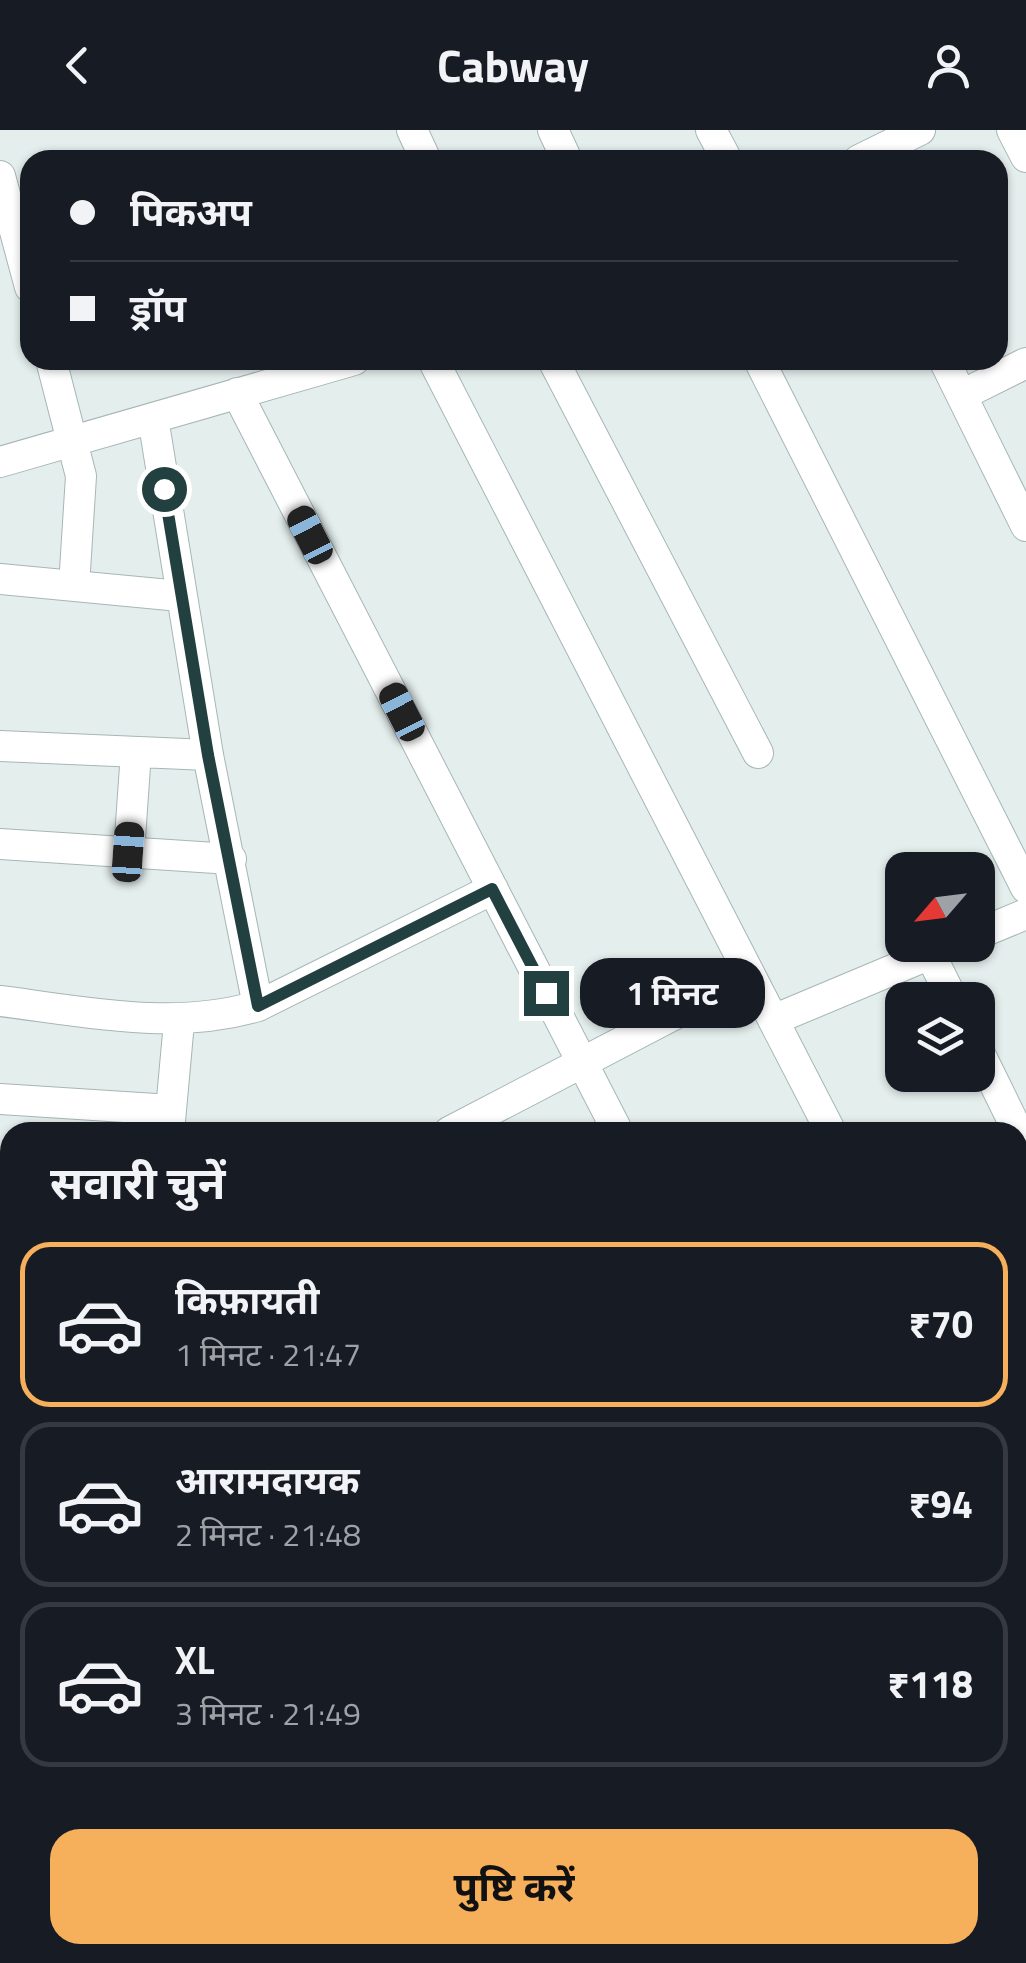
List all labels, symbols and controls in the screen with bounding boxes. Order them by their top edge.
text: Cabway [437,31,589,99]
icon: back [50,38,105,93]
icon: person [921,38,976,93]
text: पिकअप [130,183,252,241]
text: ड्रॉप [130,279,186,337]
route start [142,467,187,512]
car [283,501,337,569]
car [375,678,429,746]
car [111,821,145,883]
north arrow [885,852,995,962]
map controls [885,852,995,1092]
callout: 1 मिनट [581,958,766,1028]
text: 1 मिनट [626,969,719,1017]
route end [524,971,569,1016]
button: layers [885,982,995,1092]
text: सवारी चुनें [50,1148,225,1216]
text: किफ़ायती [175,1271,319,1329]
icon: car [55,1280,145,1370]
text: ₹70 [909,1295,973,1353]
text: 1 मिनट · 21:47 [175,1330,361,1378]
text: आरामदायक [175,1451,359,1509]
icon: car [55,1460,145,1550]
text: ₹94 [909,1475,973,1533]
text: 2 मिनट · 21:48 [175,1510,361,1558]
text: XL [175,1631,215,1689]
icon: car [55,1640,145,1730]
text: ₹118 [887,1655,973,1713]
text: 3 मिनट · 21:49 [175,1689,361,1737]
button: पुष्टि करें [50,1829,978,1944]

